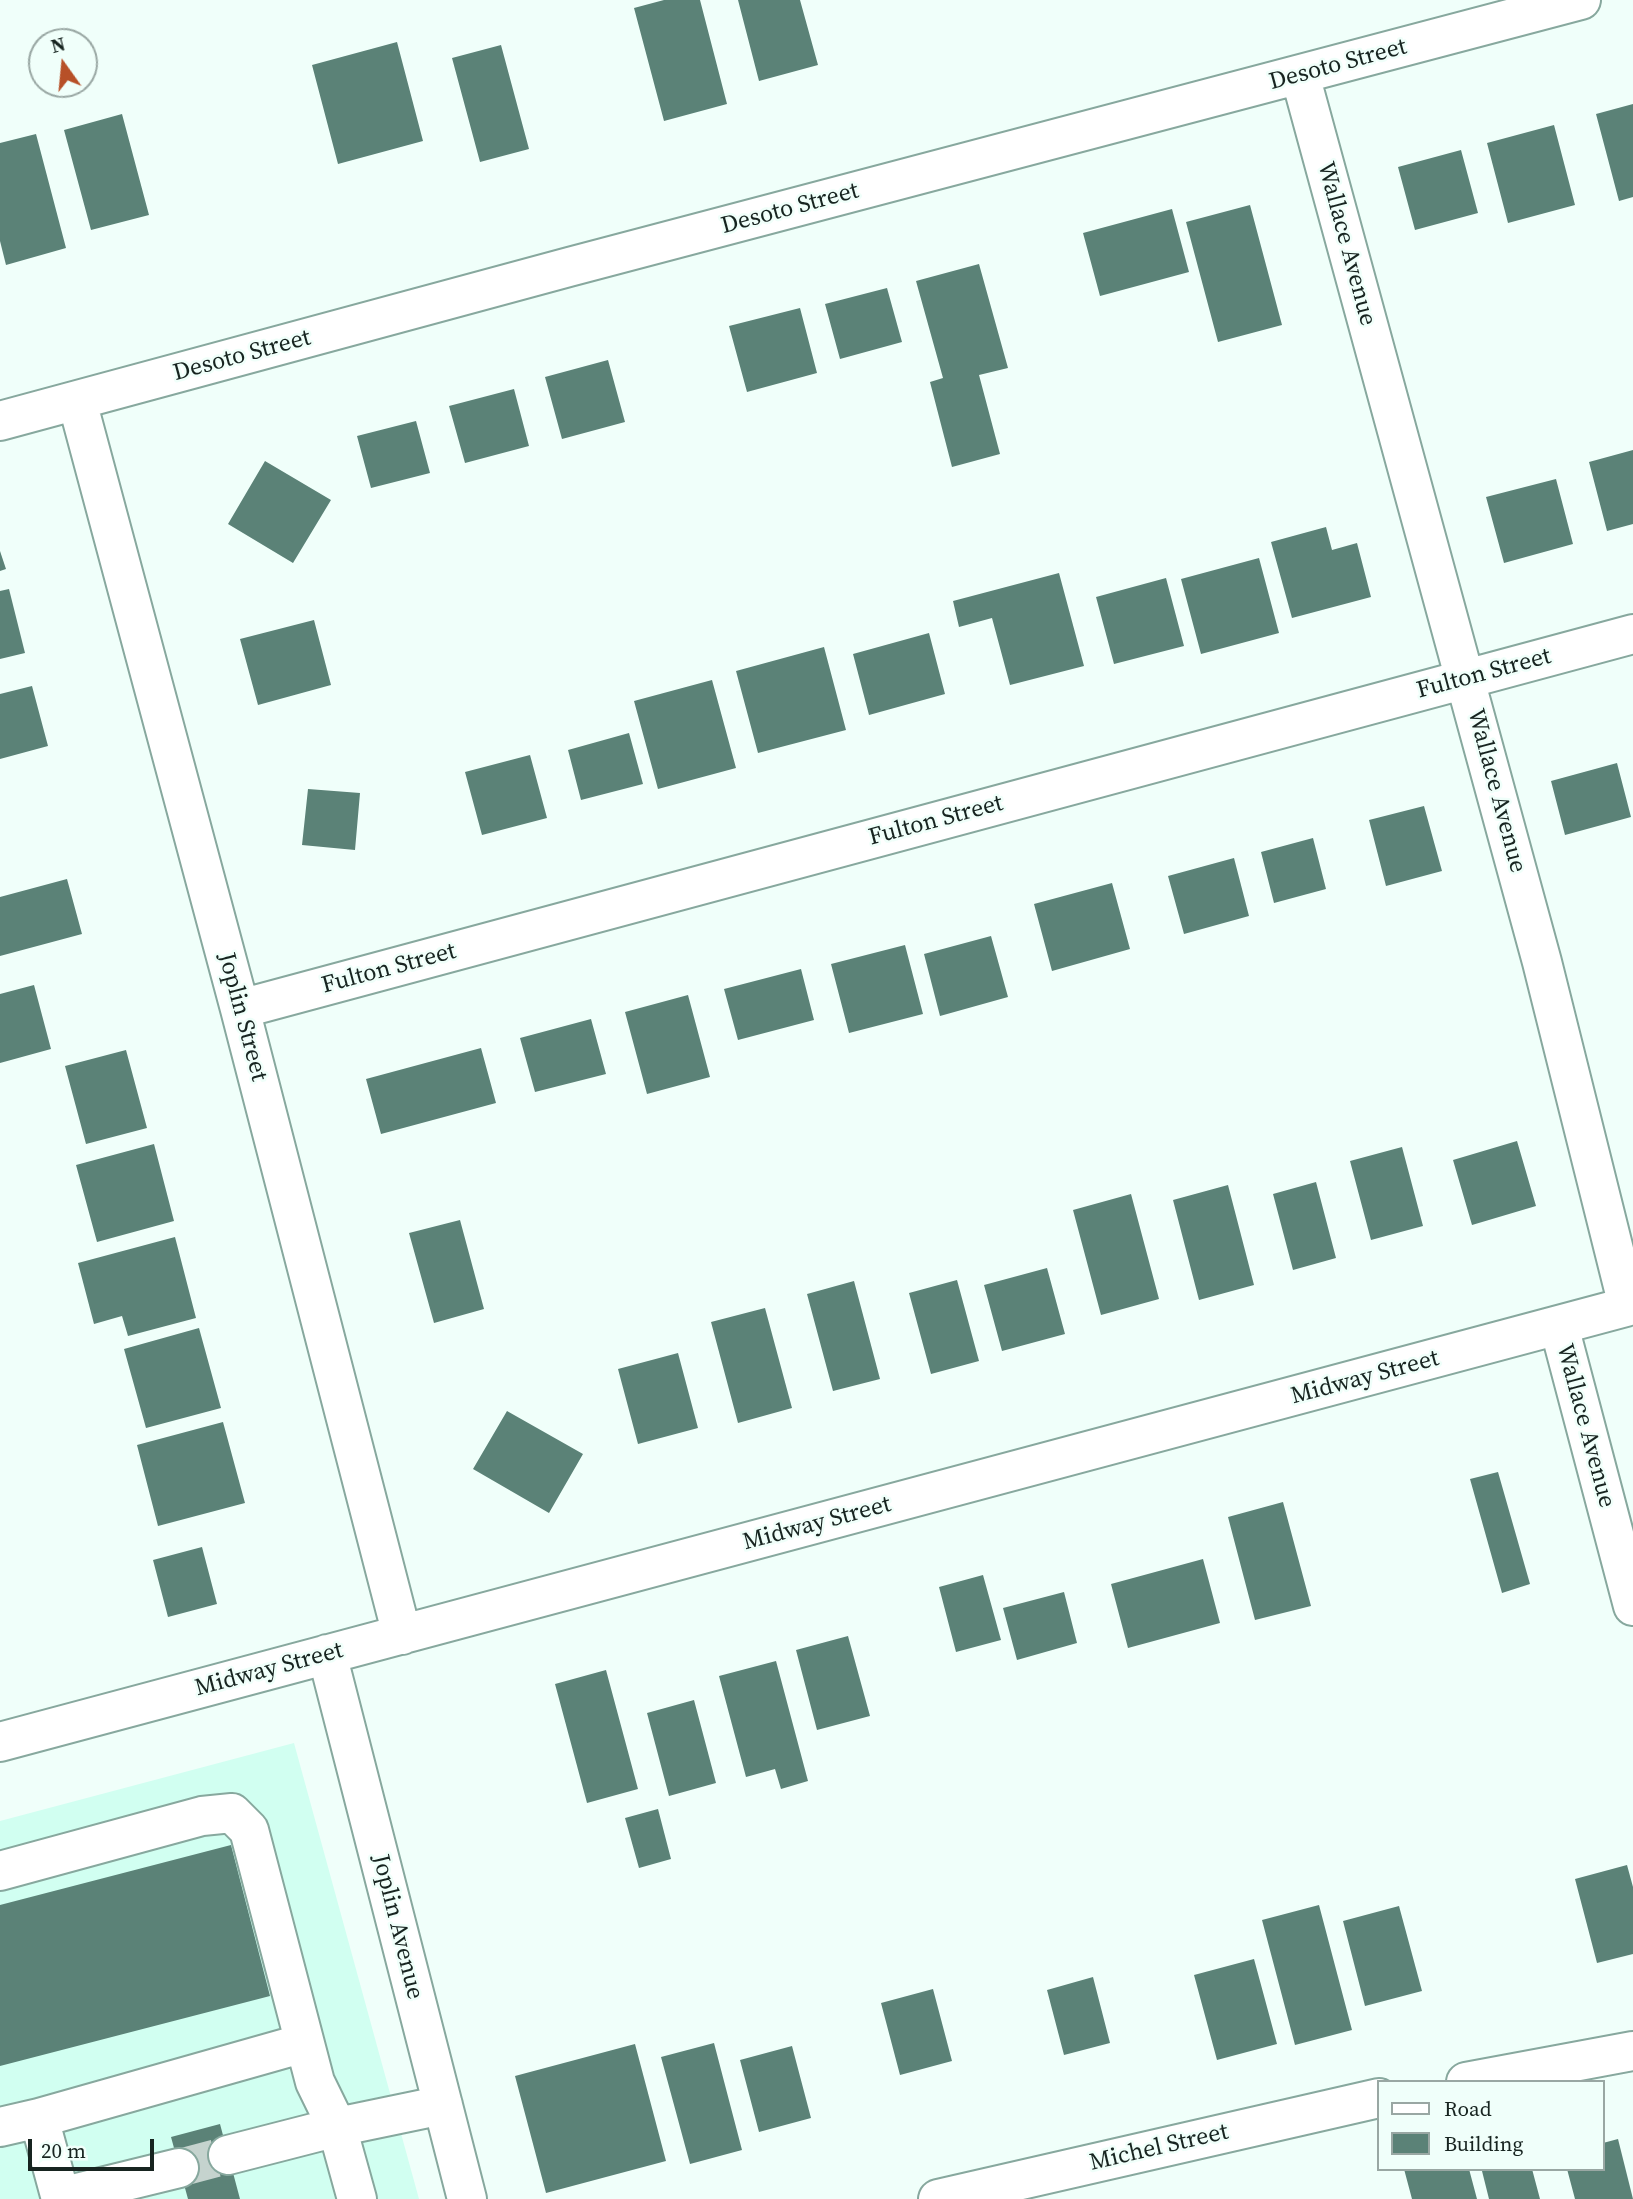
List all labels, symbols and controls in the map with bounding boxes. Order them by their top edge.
north arrow [28,28,98,98]
text: N [48,30,68,59]
street label: Desoto Street [1266,33,1410,97]
street label: Wallace Avenue [1310,159,1382,329]
street label: Desoto Street [718,177,862,241]
street label: Desoto Street [170,324,314,388]
street label: Fulton Street [1414,642,1554,706]
street label: Wallace Avenue [1460,706,1532,876]
street label: Fulton Street [866,789,1006,853]
street label: Fulton Street [319,937,459,1001]
street label: Joplin Street [211,950,273,1084]
street label: Wallace Avenue [1549,1341,1621,1511]
street label: Midway Street [1288,1344,1442,1412]
street label: Midway Street [740,1490,894,1558]
street label: Midway Street [192,1636,346,1704]
street label: Joplin Avenue [365,1852,429,2002]
legend [1378,2080,1605,2171]
text: Road [1444,2094,1492,2123]
street label: Michel Street [1087,2118,1231,2178]
scale bar [32,2126,158,2170]
text: Building [1444,2129,1523,2158]
text: 20 m [41,2136,86,2165]

